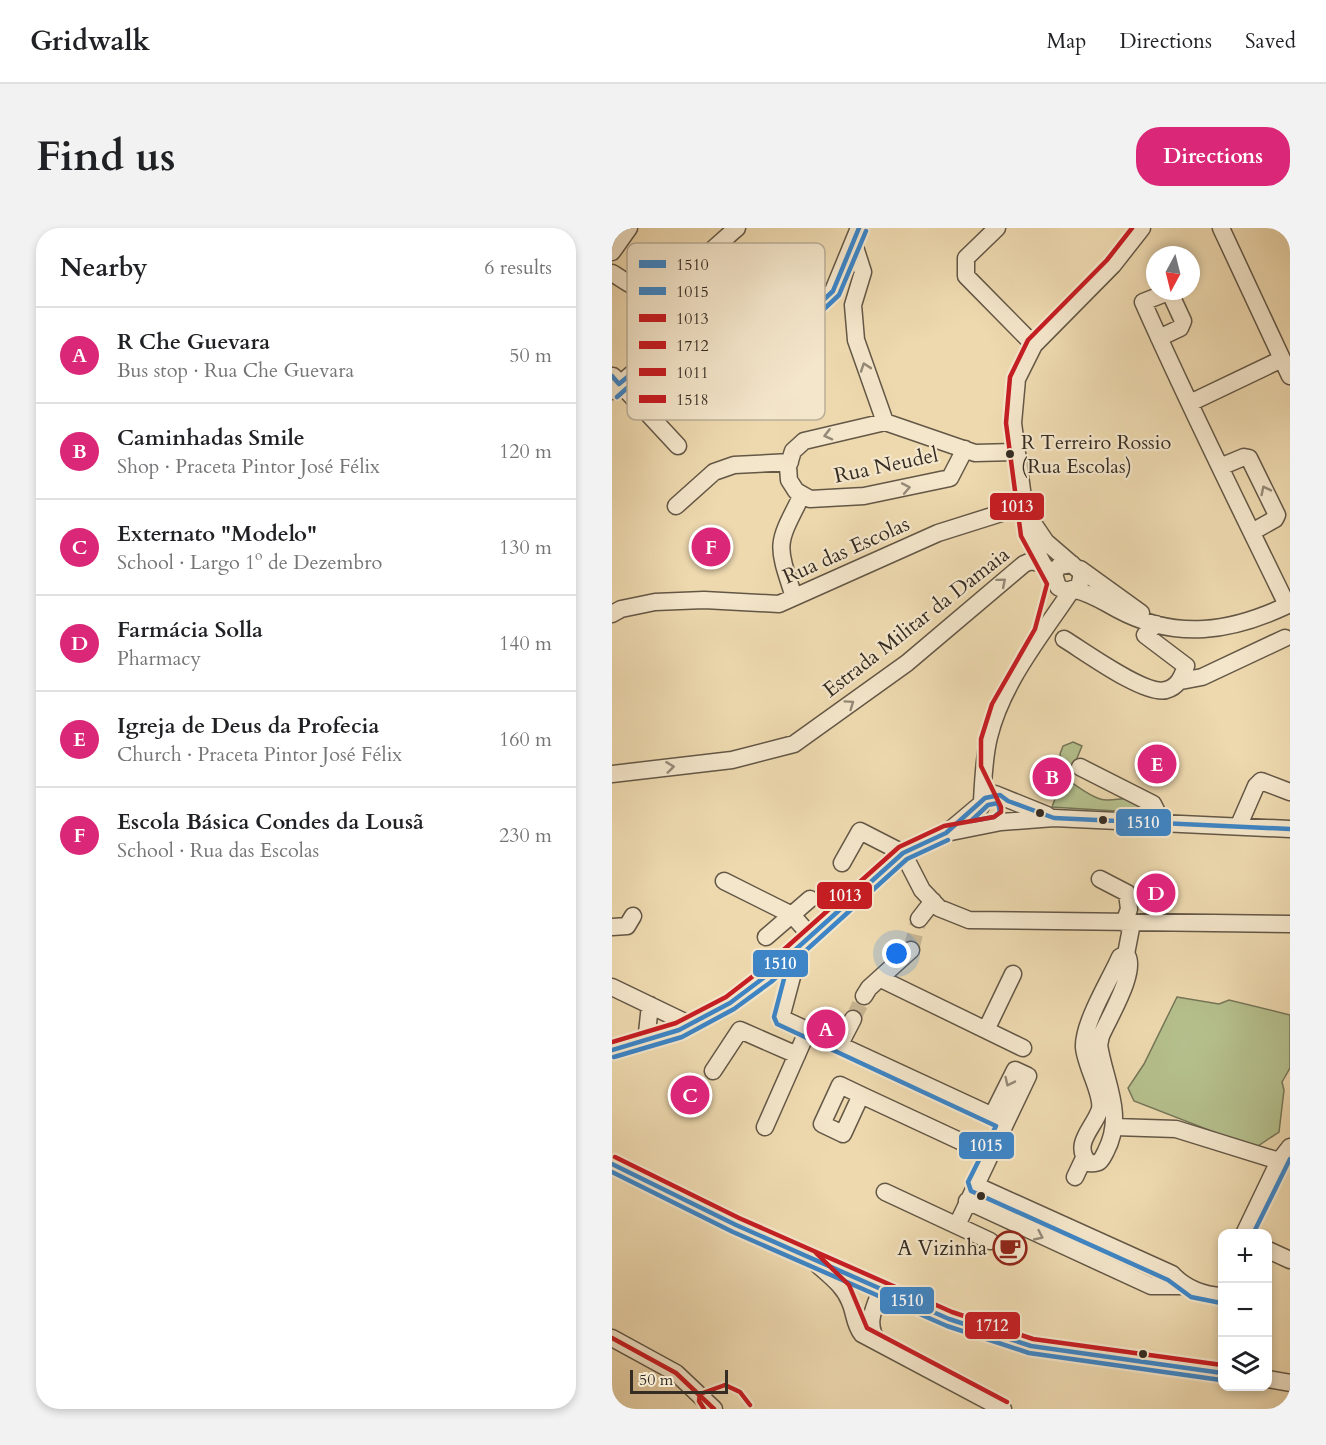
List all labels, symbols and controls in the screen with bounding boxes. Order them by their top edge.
text: Gridwalk [30,22,150,60]
text: Map [1046,27,1086,56]
text: Directions [1119,27,1212,56]
text: Saved [1245,27,1296,56]
button: Directions [1136,127,1290,186]
text: Find us [36,128,176,185]
legend [627,243,825,420]
north arrow [1146,246,1200,300]
text: Nearby [60,250,148,285]
text: 6 results [484,254,552,281]
text: 1510 [676,254,709,276]
text: 1015 [676,281,709,303]
text: 1013 [676,308,709,330]
text: R Che Guevara [117,327,270,357]
text: 1712 [676,335,709,357]
text: A [72,342,87,369]
text: 50 m [509,342,552,369]
text: Bus stop · Rua Che Guevara [117,357,354,384]
text: 1011 [676,362,709,384]
one-way arrow [859,362,872,373]
text: 1518 [676,389,709,411]
text: Caminhadas Smile [117,423,305,453]
one-way arrow [823,428,833,441]
place label: R Terreiro Rossio (Rua Escolas) [1021,429,1171,480]
text: B [72,438,87,465]
text: 120 m [499,438,552,465]
street label: Rua Neudel [831,440,941,491]
marker: R Terreiro Rossio (Rua Escolas) [1004,448,1016,460]
text: Shop · Praceta Pintor José Félix [117,453,380,480]
one-way arrow [901,482,911,495]
one-way arrow [1260,486,1272,497]
line badge: 1013 [989,492,1045,521]
text: 1013 [1001,496,1033,518]
street label: Rua das Escolas [778,510,914,591]
text: Externato "Modelo" [117,519,317,549]
pin: F [692,524,730,570]
text: C [72,534,87,561]
text: 130 m [499,534,552,561]
street label: Estrada Militar da Damaia [817,540,1015,704]
text: School · Largo 1º de Dezembro [117,549,382,576]
one-way arrow [995,578,1006,589]
text: Farmácia Solla [117,615,263,645]
text: D [71,630,88,657]
text: 140 m [499,630,552,657]
text: Pharmacy [117,645,201,672]
one-way arrow [843,700,854,711]
text: Igreja de Deus da Profecia [117,711,379,741]
text: E [73,726,86,753]
text: 160 m [499,726,552,753]
text: Church · Praceta Pintor José Félix [117,741,402,768]
pin: E [1138,742,1176,786]
pin: B [1032,754,1072,800]
one-way arrow [666,761,675,774]
text: Escola Básica Condes da Lousã [117,807,424,837]
unlabelled marker [1034,807,1046,819]
line badge: 1510 [1115,808,1172,837]
text: 1510 [1127,812,1159,834]
unlabelled marker [1097,814,1109,826]
text: F [74,822,85,849]
text: 230 m [499,822,552,849]
text: School · Rua das Escolas [117,837,319,864]
pin: D [1136,870,1176,916]
line badge: 1013 [816,881,873,910]
text: 1013 [829,885,861,907]
your location [882,939,911,968]
line badge: 1510 [752,949,809,978]
text: 1510 [764,953,796,975]
pin: A [806,1006,846,1052]
pin: C [670,1072,710,1118]
one-way arrow [1004,1076,1016,1087]
line badge: 1015 [958,1131,1015,1160]
text: 1015 [970,1135,1002,1157]
unlabelled marker [975,1190,987,1202]
one-way arrow [1032,1228,1043,1240]
map controls [1218,1229,1272,1391]
button: + [1218,1229,1272,1283]
cafe icon: A Vizinha [992,1230,1028,1266]
place label: A Vizinha [897,1234,987,1263]
button: − [1218,1283,1272,1337]
line badge: 1510 [879,1286,935,1315]
text: 1510 [891,1290,923,1312]
line badge: 1712 [964,1311,1021,1340]
text: 1712 [976,1315,1008,1337]
button: layers [1218,1337,1272,1391]
unlabelled marker [1137,1348,1149,1360]
scale bar [630,1367,728,1394]
text: 50 m [639,1369,673,1391]

